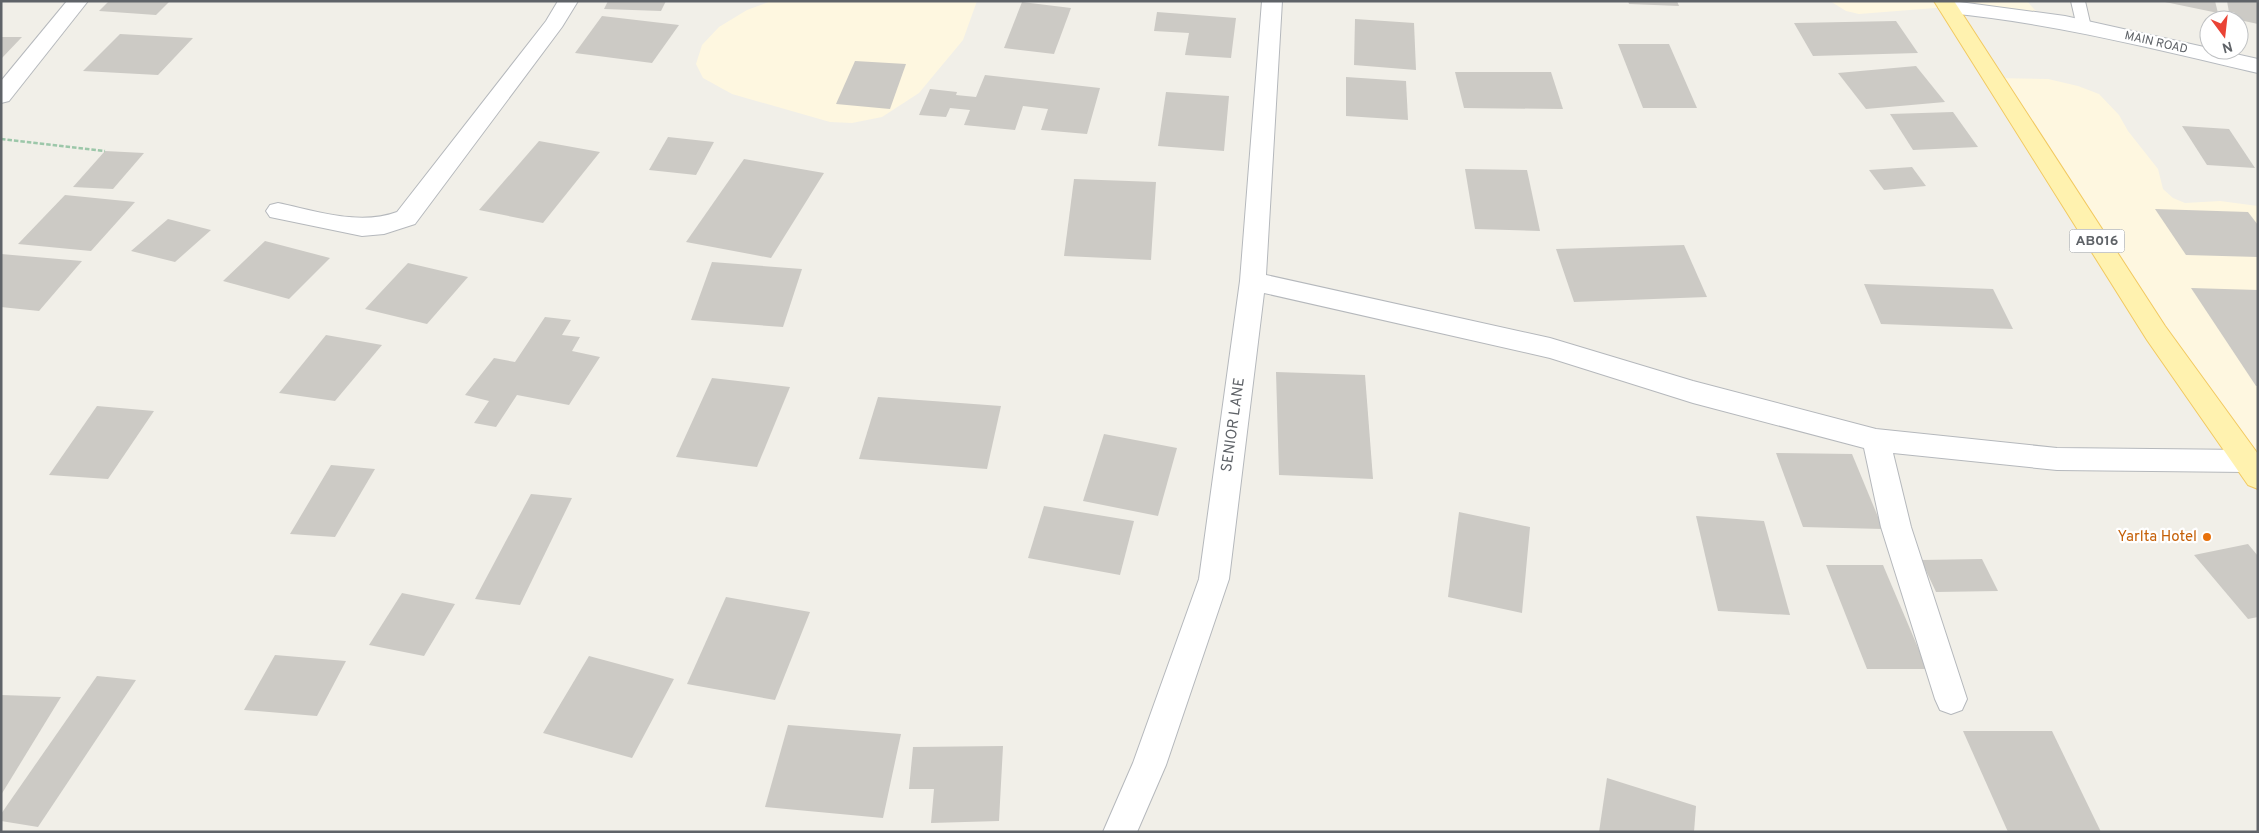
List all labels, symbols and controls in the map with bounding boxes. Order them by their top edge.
north arrow [2199,10,2249,60]
street label: MAIN ROAD [2123,28,2189,58]
text: N [2220,37,2234,56]
road number: AB016 [2070,230,2124,252]
street label: SENIOR LANE [1218,377,1250,473]
place label: Yarlta Hotel [2117,528,2197,547]
marker: Yarlta Hotel [2201,531,2213,543]

